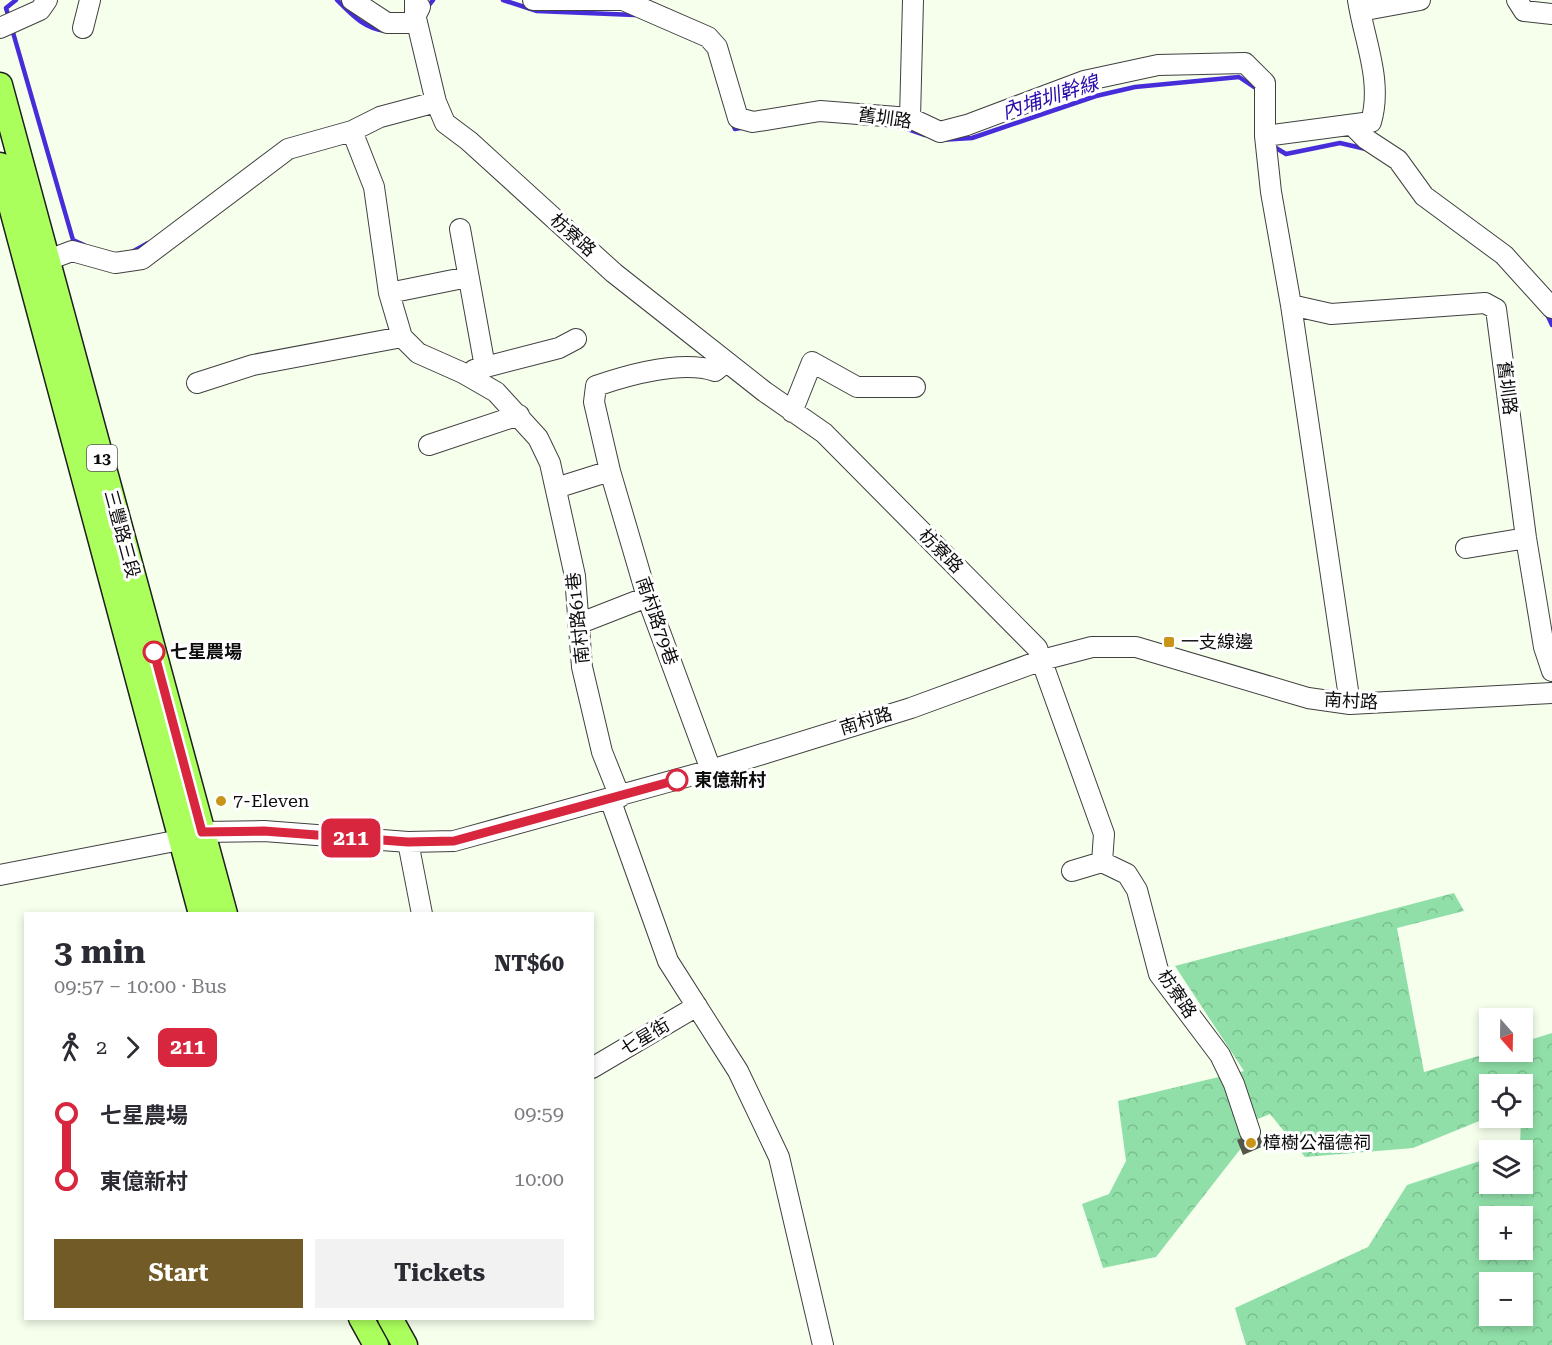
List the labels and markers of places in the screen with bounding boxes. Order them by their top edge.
place label: 一支線邊 [1181,631,1253,652]
marker: 一支線邊 [1162,635,1176,649]
marker: 七星農場 [143,641,165,663]
place label: 七星農場 [170,641,242,662]
marker: 東億新村 [666,769,688,791]
place label: 東億新村 [694,769,766,790]
place label: 7-Eleven [233,790,310,811]
marker: 7-Eleven [214,794,228,808]
place label: 樟樹公福德祠 [1263,1132,1371,1153]
marker: 樟樹公福德祠 [1244,1136,1258,1150]

